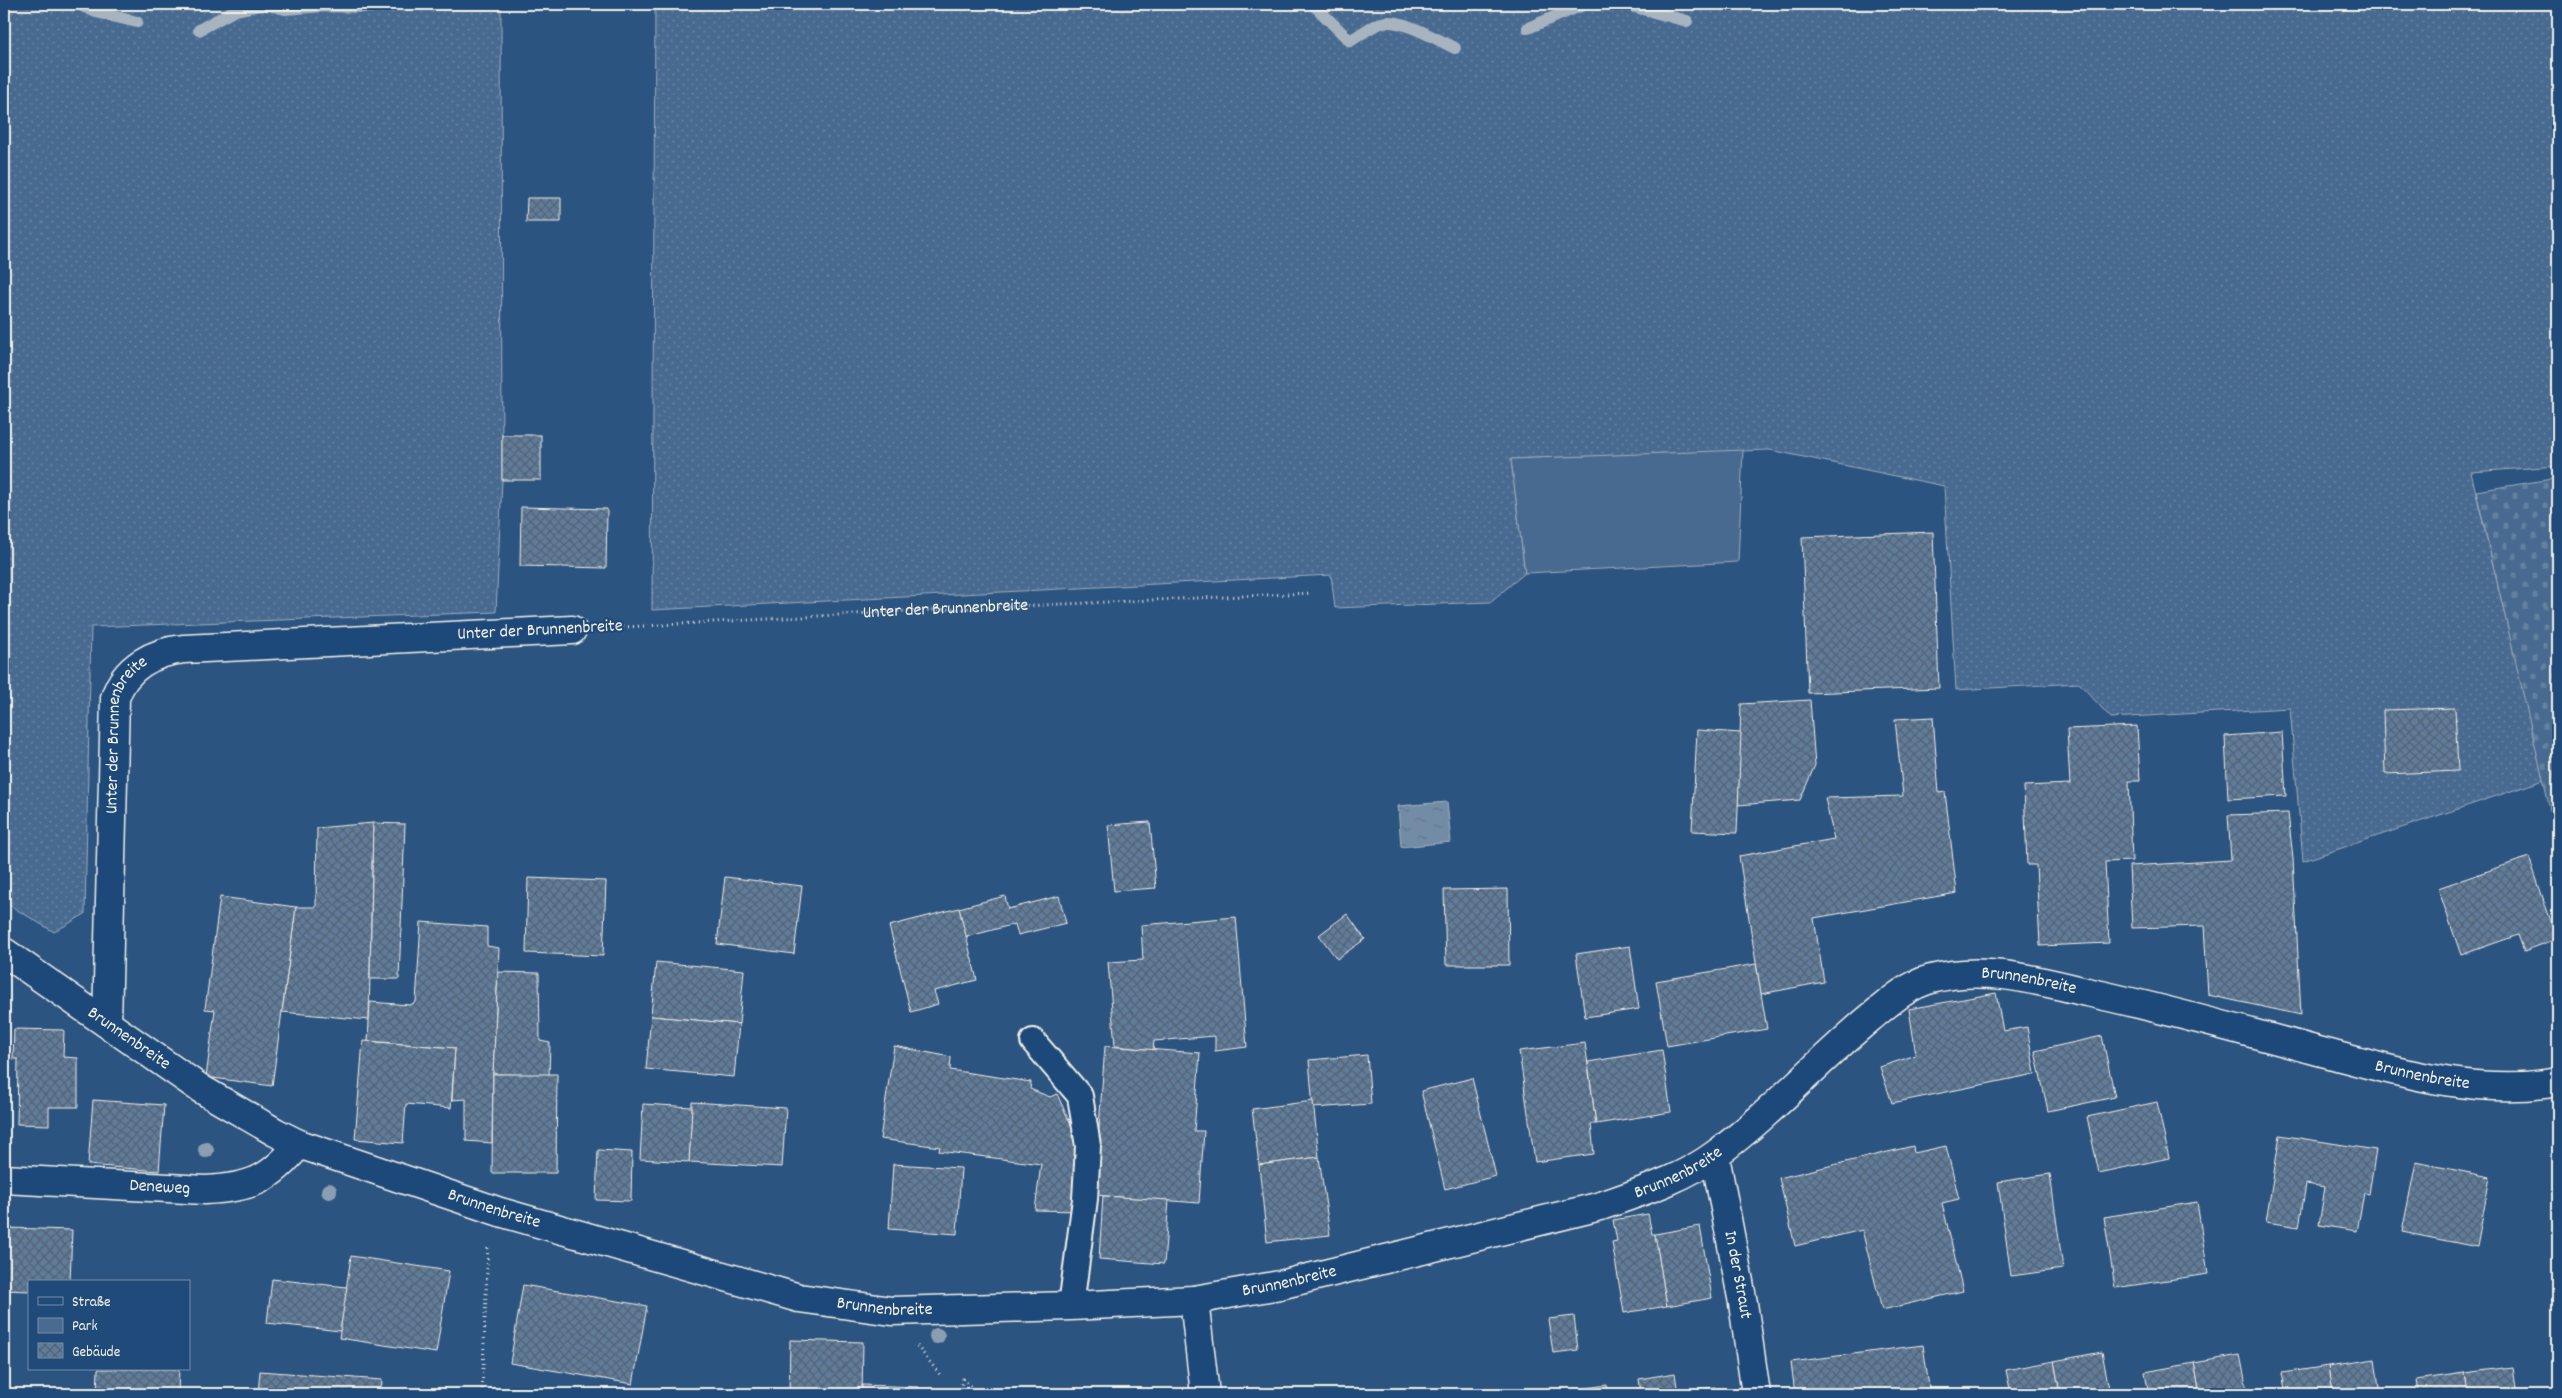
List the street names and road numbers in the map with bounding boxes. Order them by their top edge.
street label: Unter der Brunnenbreite [862,593,1029,626]
street label: Unter der Brunnenbreite [457,614,623,648]
street label: Unter der Brunnenbreite [100,650,153,814]
street label: Brunnenbreite [1981,961,2079,1002]
street label: Brunnenbreite [82,1001,175,1077]
street label: Brunnenbreite [2372,1054,2471,1097]
street label: Brunnenbreite [1631,1141,1728,1206]
street label: Deneweg [129,1173,191,1202]
street label: Brunnenbreite [444,1183,543,1236]
street label: In der Straut [1717,1229,1758,1321]
street label: Brunnenbreite [1240,1259,1339,1304]
street label: Brunnenbreite [835,1291,933,1323]

